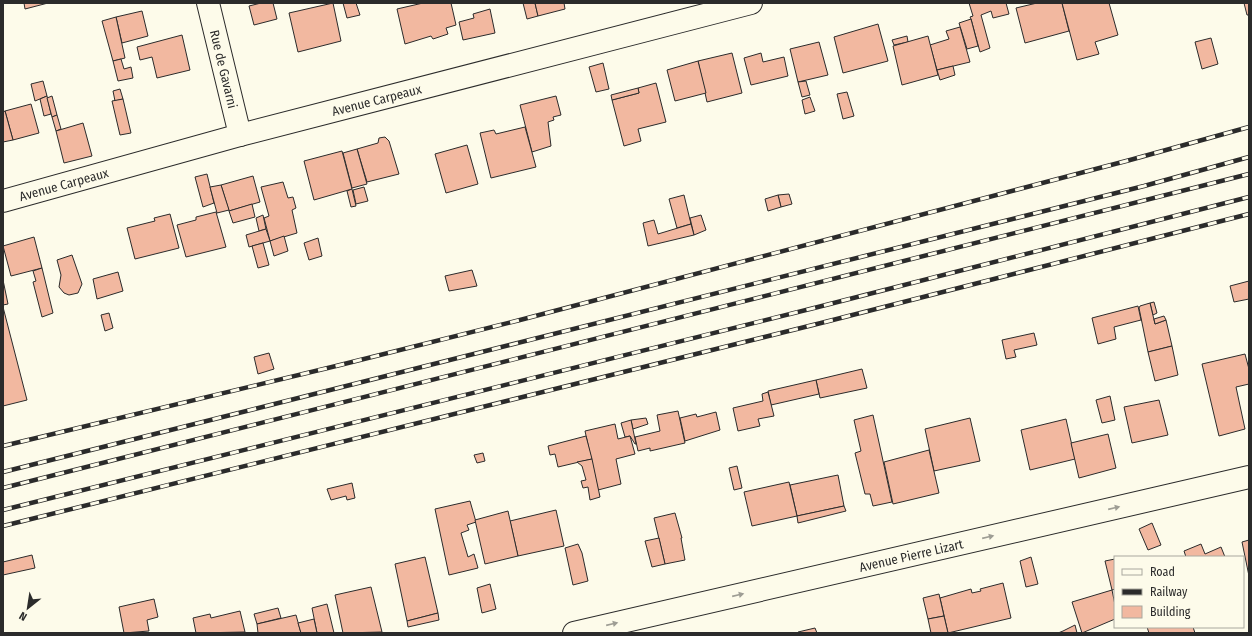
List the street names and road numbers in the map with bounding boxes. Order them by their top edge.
street label: Rue de Gavarni [207,28,241,110]
street label: Avenue Carpeaux [330,81,423,118]
street label: Avenue Carpeaux [18,164,110,204]
street label: Avenue Pierre Lizart [858,536,965,574]

